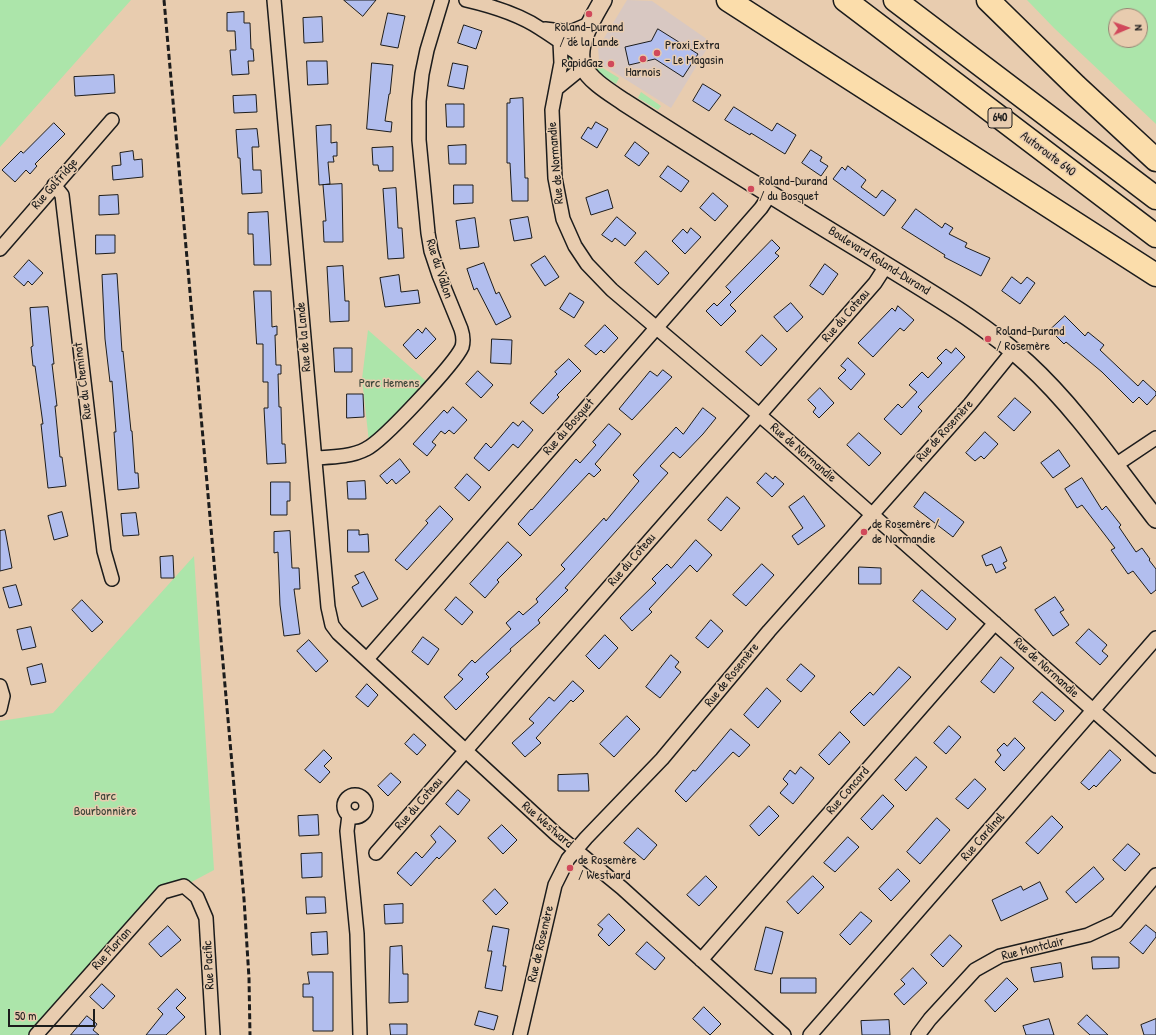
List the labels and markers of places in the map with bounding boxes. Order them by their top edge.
marker: Roland-Durand / de la Lande [584,9,594,19]
place label: Roland-Durand / de la Lande [555,20,623,51]
place label: Proxi Extra - Le Magasin [665,38,724,69]
marker: Proxi Extra - Le Magasin [652,48,662,58]
marker: Harnois [638,54,648,64]
place label: RapidGaz [562,56,603,72]
marker: RapidGaz [606,59,616,69]
place label: Harnois [625,65,661,81]
place label: Roland-Durand / du Bosquet [759,174,827,205]
marker: Roland-Durand / du Bosquet [746,184,756,194]
place label: Roland-Durand / Rosemère [996,324,1064,355]
marker: Roland-Durand / Rosemère [983,334,993,344]
place label: de Rosemère / de Normandie [872,517,939,548]
marker: de Rosemère / de Normandie [859,527,869,537]
place label: de Rosemère / Westward [578,853,637,884]
marker: de Rosemère / Westward [565,863,575,873]

